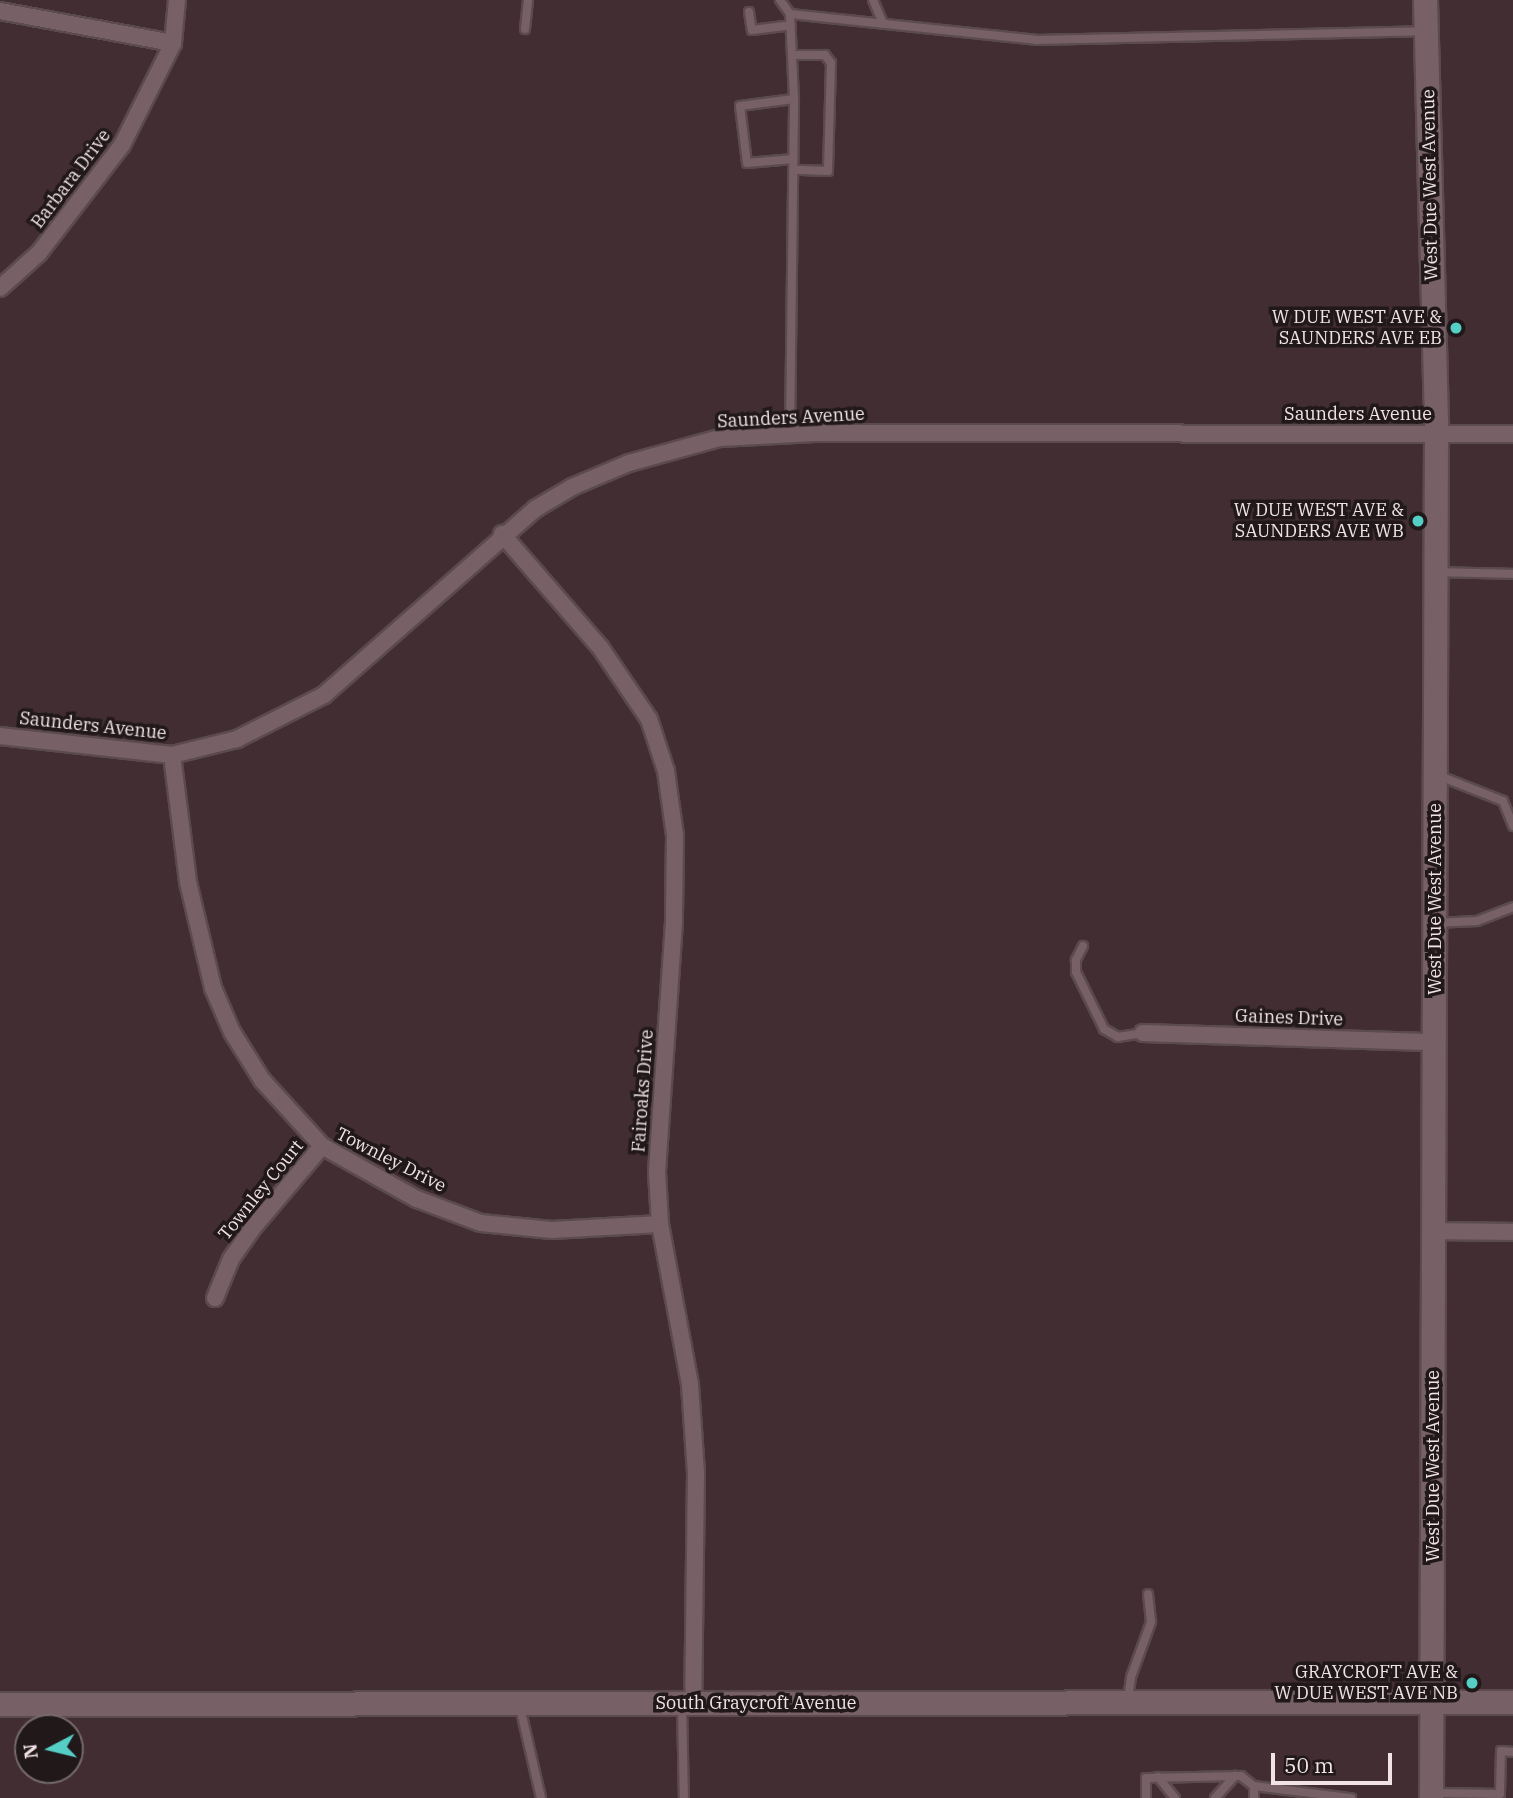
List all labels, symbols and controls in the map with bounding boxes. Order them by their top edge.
street label: West Due West Avenue [1418,89,1442,281]
street label: Barbara Drive [27,125,115,233]
place label: W DUE WEST AVE & SAUNDERS AVE EB [1272,307,1442,350]
marker: W DUE WEST AVE & SAUNDERS AVE EB [1448,320,1464,336]
street label: Saunders Avenue [717,403,865,433]
street label: Saunders Avenue [1284,403,1432,425]
place label: W DUE WEST AVE & SAUNDERS AVE WB [1234,500,1404,542]
marker: W DUE WEST AVE & SAUNDERS AVE WB [1410,513,1426,529]
street label: Saunders Avenue [18,708,168,744]
street label: West Due West Avenue [1424,803,1446,995]
street label: Gaines Drive [1235,1005,1343,1031]
street label: Fairoaks Drive [628,1029,658,1153]
street label: Townley Drive [332,1123,450,1197]
street label: Townley Court [214,1136,308,1244]
street label: West Due West Avenue [1422,1370,1444,1562]
place label: GRAYCROFT AVE & W DUE WEST AVE NB [1274,1662,1458,1704]
marker: GRAYCROFT AVE & W DUE WEST AVE NB [1464,1675,1480,1691]
street label: South Graycroft Avenue [656,1692,856,1714]
north arrow [14,1714,84,1784]
scale bar [1275,1738,1396,1782]
text: N [17,1742,43,1760]
text: 50 m [1284,1751,1334,1779]

